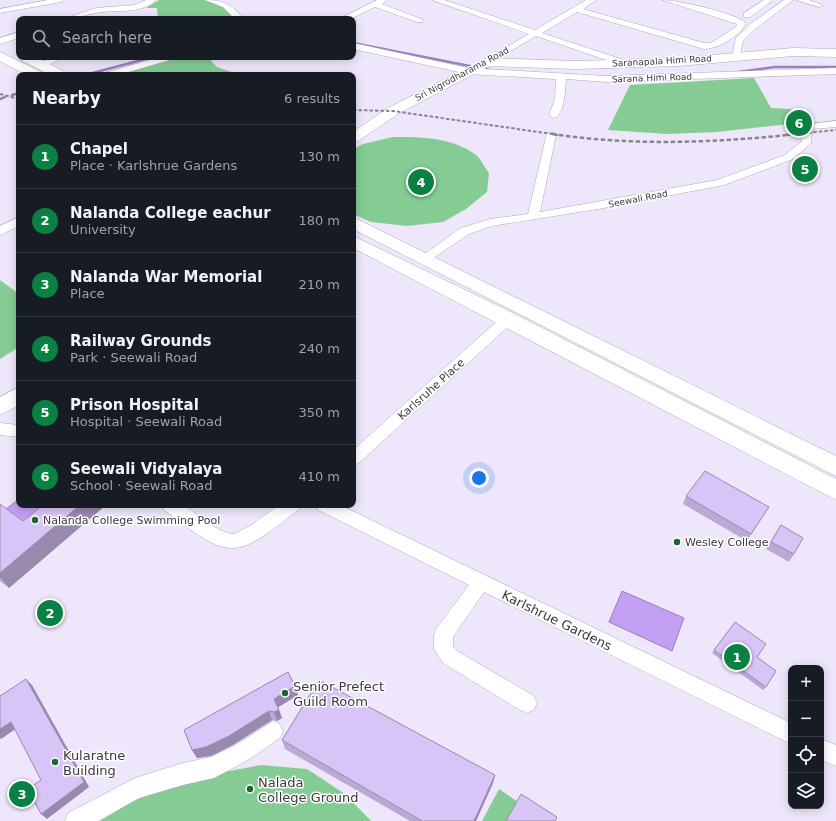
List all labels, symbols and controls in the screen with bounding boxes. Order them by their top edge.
search box [16,16,356,60]
icon: search [30,27,52,49]
text: Search here [62,29,152,47]
street label: Sri Nigrodharama Road [413,45,511,103]
street label: Saranapala Himi Road [612,53,712,69]
street label: Sarana Himi Road [612,72,692,84]
text: Nearby [32,88,101,108]
text: 6 results [284,91,340,106]
pin: 6 [786,108,812,138]
text: Chapel [70,140,128,158]
text: 1 [40,149,50,164]
text: 130 m [298,149,340,164]
pin: 5 [792,154,818,184]
text: Place · Karlshrue Gardens [70,158,237,173]
pin: 4 [408,167,434,197]
street label: Seewali Road [608,188,668,210]
text: Nalanda College eachur [70,204,271,222]
text: 2 [40,213,50,228]
text: 180 m [298,213,340,228]
text: University [70,222,136,237]
text: Nalanda War Memorial [70,268,262,286]
text: 3 [40,277,50,292]
text: 210 m [298,277,340,292]
text: Place [70,286,105,301]
text: Railway Grounds [70,332,212,350]
text: 4 [40,341,50,356]
text: 240 m [298,341,340,356]
text: Park · Seewali Road [70,350,197,365]
street label: Karlsruhe Place [395,356,467,423]
text: Prison Hospital [70,396,199,414]
text: 5 [40,405,50,420]
text: 350 m [298,405,340,420]
text: Hospital · Seewali Road [70,414,222,429]
text: Seewali Vidyalaya [70,460,222,478]
your location [469,468,489,488]
text: 6 [40,469,50,484]
text: 410 m [298,469,340,484]
text: School · Seewali Road [70,478,212,493]
place label: Nalanda College Swimming Pool [43,514,220,527]
marker: Nalanda College Swimming Pool [30,515,40,525]
place label: Wesley College [685,536,769,549]
marker: Wesley College [672,537,682,547]
street label: Karlshrue Gardens [499,587,614,654]
pin: 2 [37,598,63,628]
pin: 1 [724,642,750,672]
map controls [788,665,824,809]
button: + [788,665,824,701]
place label: Senior Prefect Guild Room [293,679,384,709]
marker: Senior Prefect Guild Room [280,688,290,698]
button: − [788,701,824,737]
button: locate [788,737,824,773]
place label: Kularatne Building [63,748,125,778]
marker: Kularatne Building [50,757,60,767]
button: layers [788,773,824,809]
place label: Nalada College Ground [258,775,358,805]
pin: 3 [9,779,35,809]
marker: Nalada College Ground [245,784,255,794]

